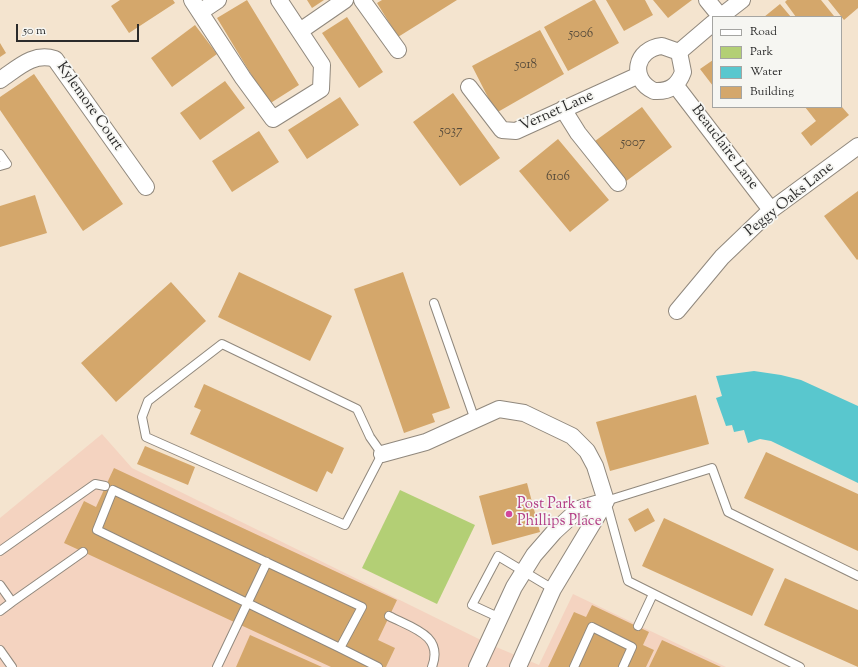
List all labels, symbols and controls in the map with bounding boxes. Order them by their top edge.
scale bar [18,16,141,42]
legend [712,16,842,108]
text: 50 m [23,22,46,40]
text: Road [750,23,777,41]
house number: 5006 [569,27,593,43]
text: Park [750,43,773,61]
house number: 5018 [515,58,537,74]
street label: Kylemore Court [52,59,126,155]
text: Water [750,63,782,81]
text: Building [750,83,794,101]
street label: Vernet Lane [517,88,597,136]
street label: Beauclaire Lane [686,102,762,194]
house number: 5037 [439,124,463,140]
house number: 5007 [621,136,645,152]
street label: Peggy Oaks Lane [742,159,838,241]
house number: 6106 [546,170,570,186]
place label: Post Park at Phillips Place [517,496,602,531]
marker: Post Park at Phillips Place [504,509,514,519]

